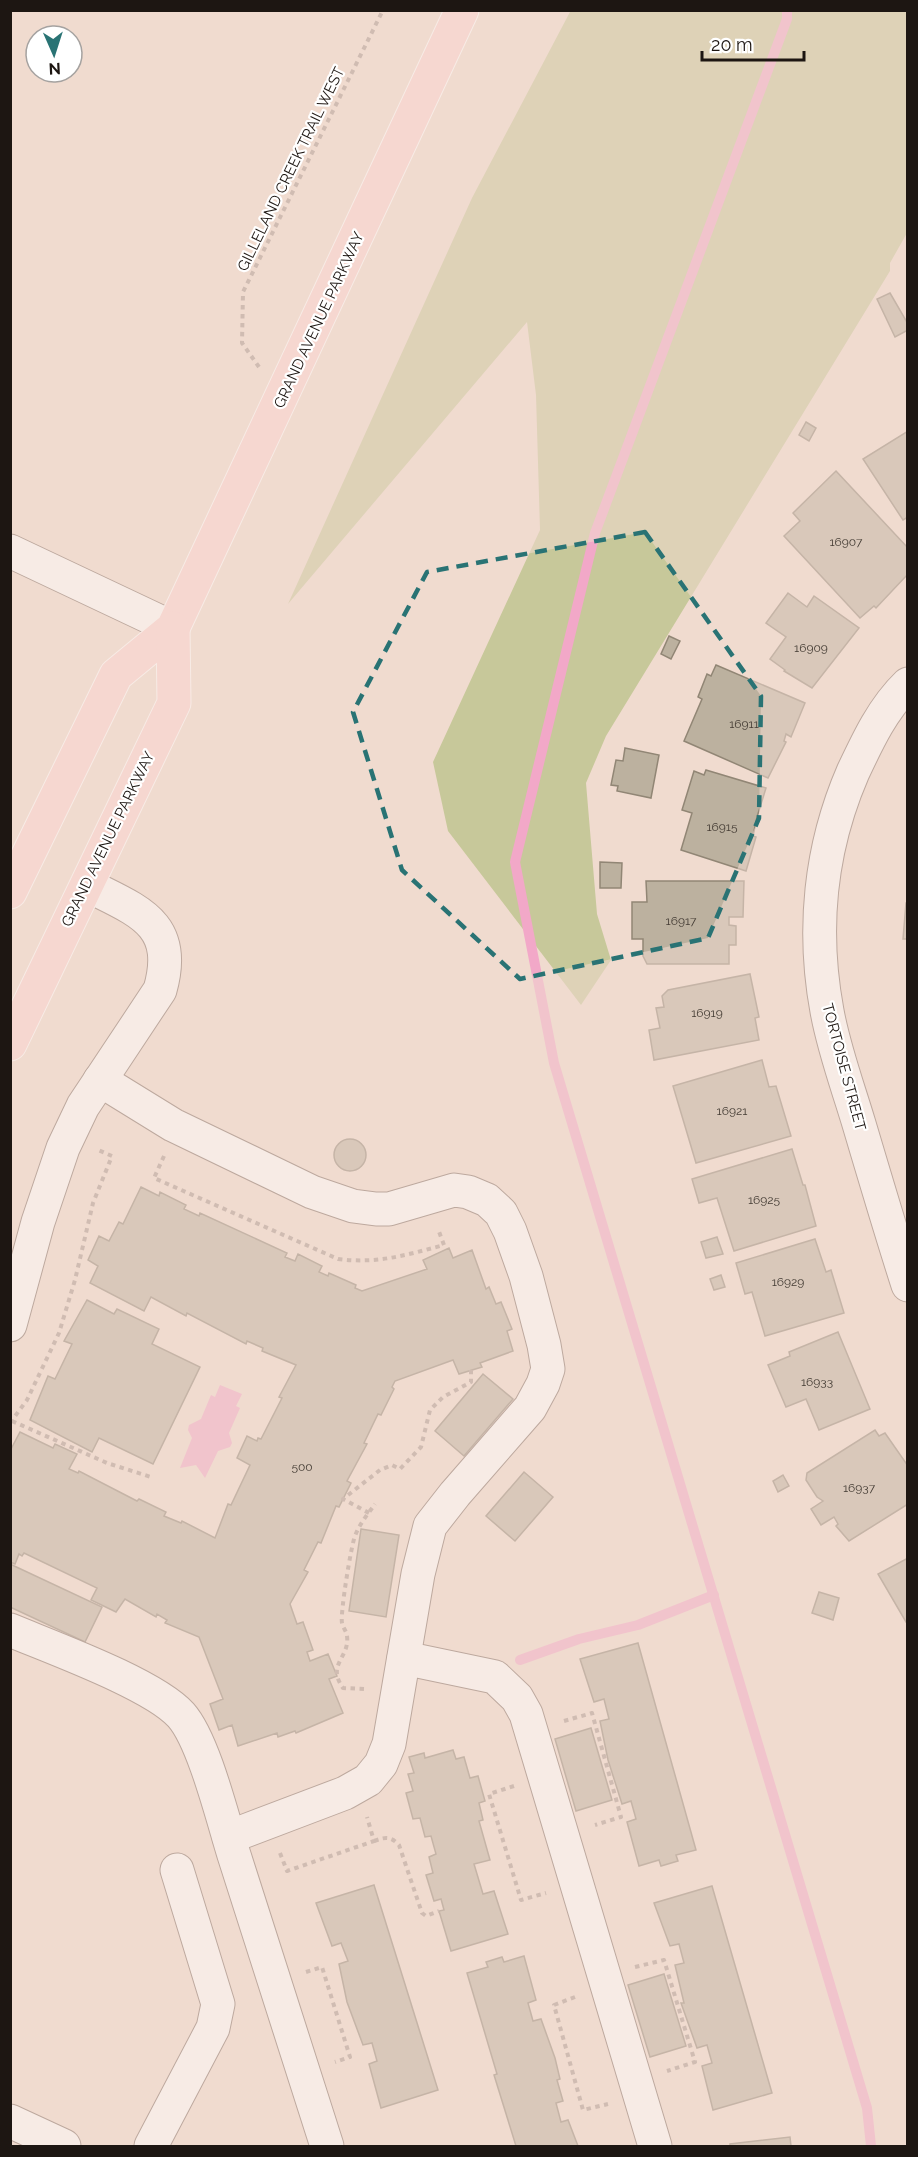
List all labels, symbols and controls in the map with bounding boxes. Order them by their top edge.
north arrow [24,24,84,84]
scale bar [702,24,804,62]
text: 20 m [711,34,753,55]
text: N [48,59,61,78]
street label: GILLELAND CREEK TRAIL WEST [234,64,348,274]
street label: GRAND AVENUE PARKWAY [270,229,368,411]
house number: 16907 [829,535,863,549]
house number: 16909 [794,641,828,655]
house number: 16911 [729,717,759,731]
street label: GRAND AVENUE PARKWAY [58,748,158,929]
house number: 16915 [706,820,738,834]
house number: 16917 [666,914,697,928]
street label: TORTOISE STREET [818,1001,870,1133]
house number: 16919 [691,1006,723,1020]
house number: 16921 [717,1104,747,1118]
house number: 16925 [748,1193,781,1207]
house number: 16929 [772,1275,804,1289]
house number: 16933 [801,1375,833,1389]
house number: 500 [291,1460,313,1474]
house number: 16937 [843,1481,876,1495]

